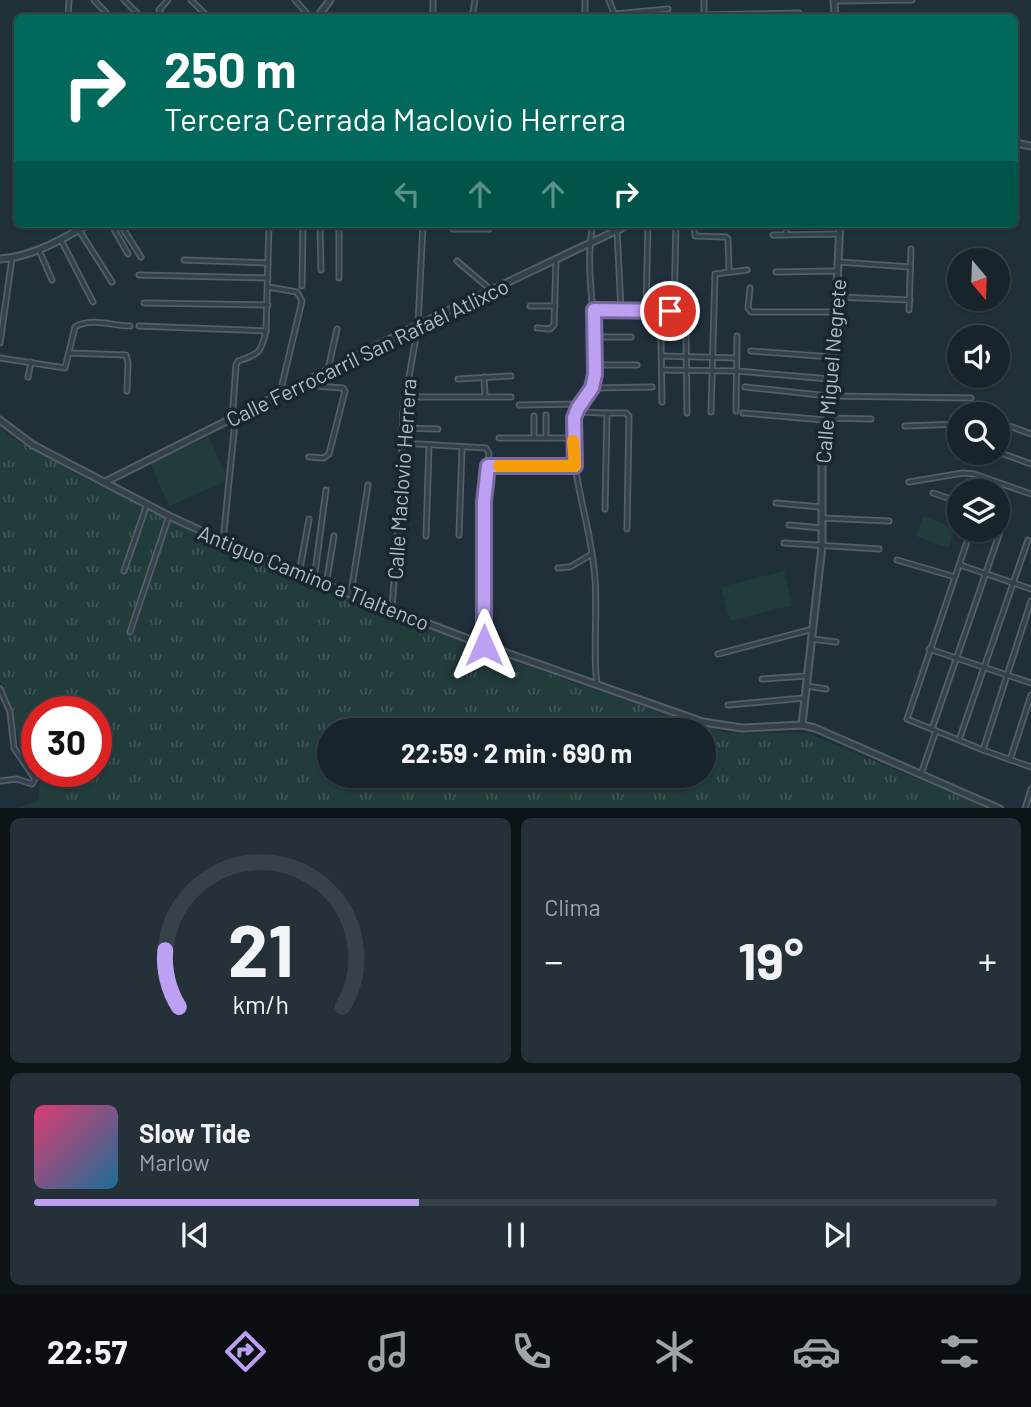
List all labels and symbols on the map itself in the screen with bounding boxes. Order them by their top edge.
north arrow [947,248,1010,312]
street label: Calle Ferrocarril San Rafaél Atlixco [222,273,512,431]
street label: Calle Miguel Negrete [809,278,851,464]
pin [640,281,700,341]
street label: Calle Maclovio Herrera [382,378,420,580]
street label: Antiguo Camino a Tlaltenco [195,519,433,635]
position arrow [447,608,521,682]
speed limit sign: 30 [21,696,112,787]

